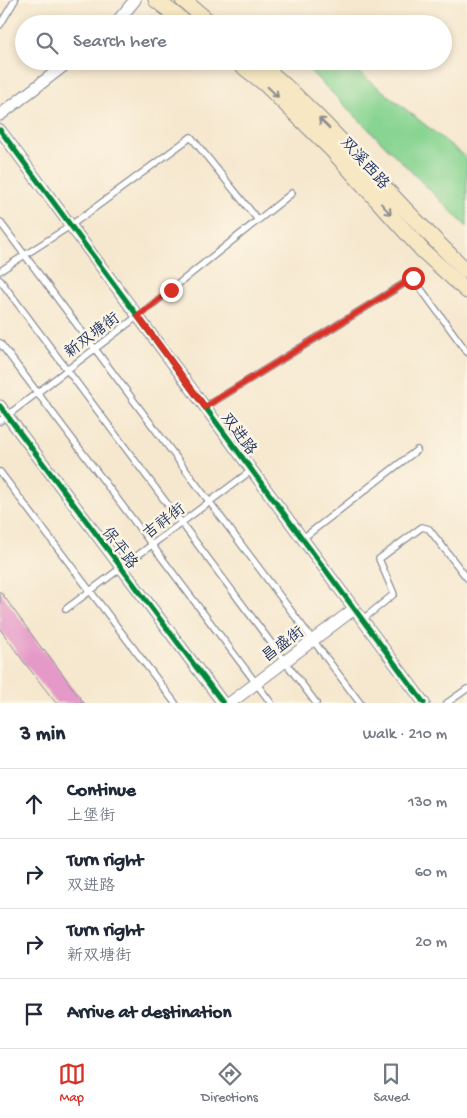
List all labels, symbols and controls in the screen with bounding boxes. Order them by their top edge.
search box [15,15,452,70]
icon: search [33,29,61,57]
text: Search here [73,31,167,54]
one-way arrow [267,86,279,98]
one-way arrow [318,117,330,129]
street label: 双溪西路 [335,133,393,194]
one-way arrow [380,203,391,216]
route start [402,267,425,290]
route end [160,279,183,302]
street label: 新双塘街 [61,309,124,364]
street label: 双进路 [215,409,261,460]
street label: 吉祥街 [139,499,190,545]
street label: 保平路 [96,523,142,574]
street label: 昌盛街 [258,622,309,668]
text: 3 min [20,723,65,748]
text: Walk · 210 m [363,726,447,745]
text: Continue [67,780,136,803]
icon: ahead [20,790,48,818]
text: 130 m [408,794,447,813]
text: 上堡街 [67,808,115,827]
text: Turn right [67,850,143,873]
icon: right [20,860,48,888]
text: 60 m [415,864,447,883]
text: 双进路 [67,878,115,897]
text: Turn right [67,920,143,943]
icon: right [20,930,48,958]
text: 20 m [415,934,447,953]
text: 新双塘街 [67,948,131,967]
icon: arrive [20,1000,48,1028]
text: Arrive at destination [67,1002,231,1025]
tab: Map [58,1060,86,1107]
tab: Directions [201,1060,258,1107]
tab: Saved [373,1060,409,1107]

